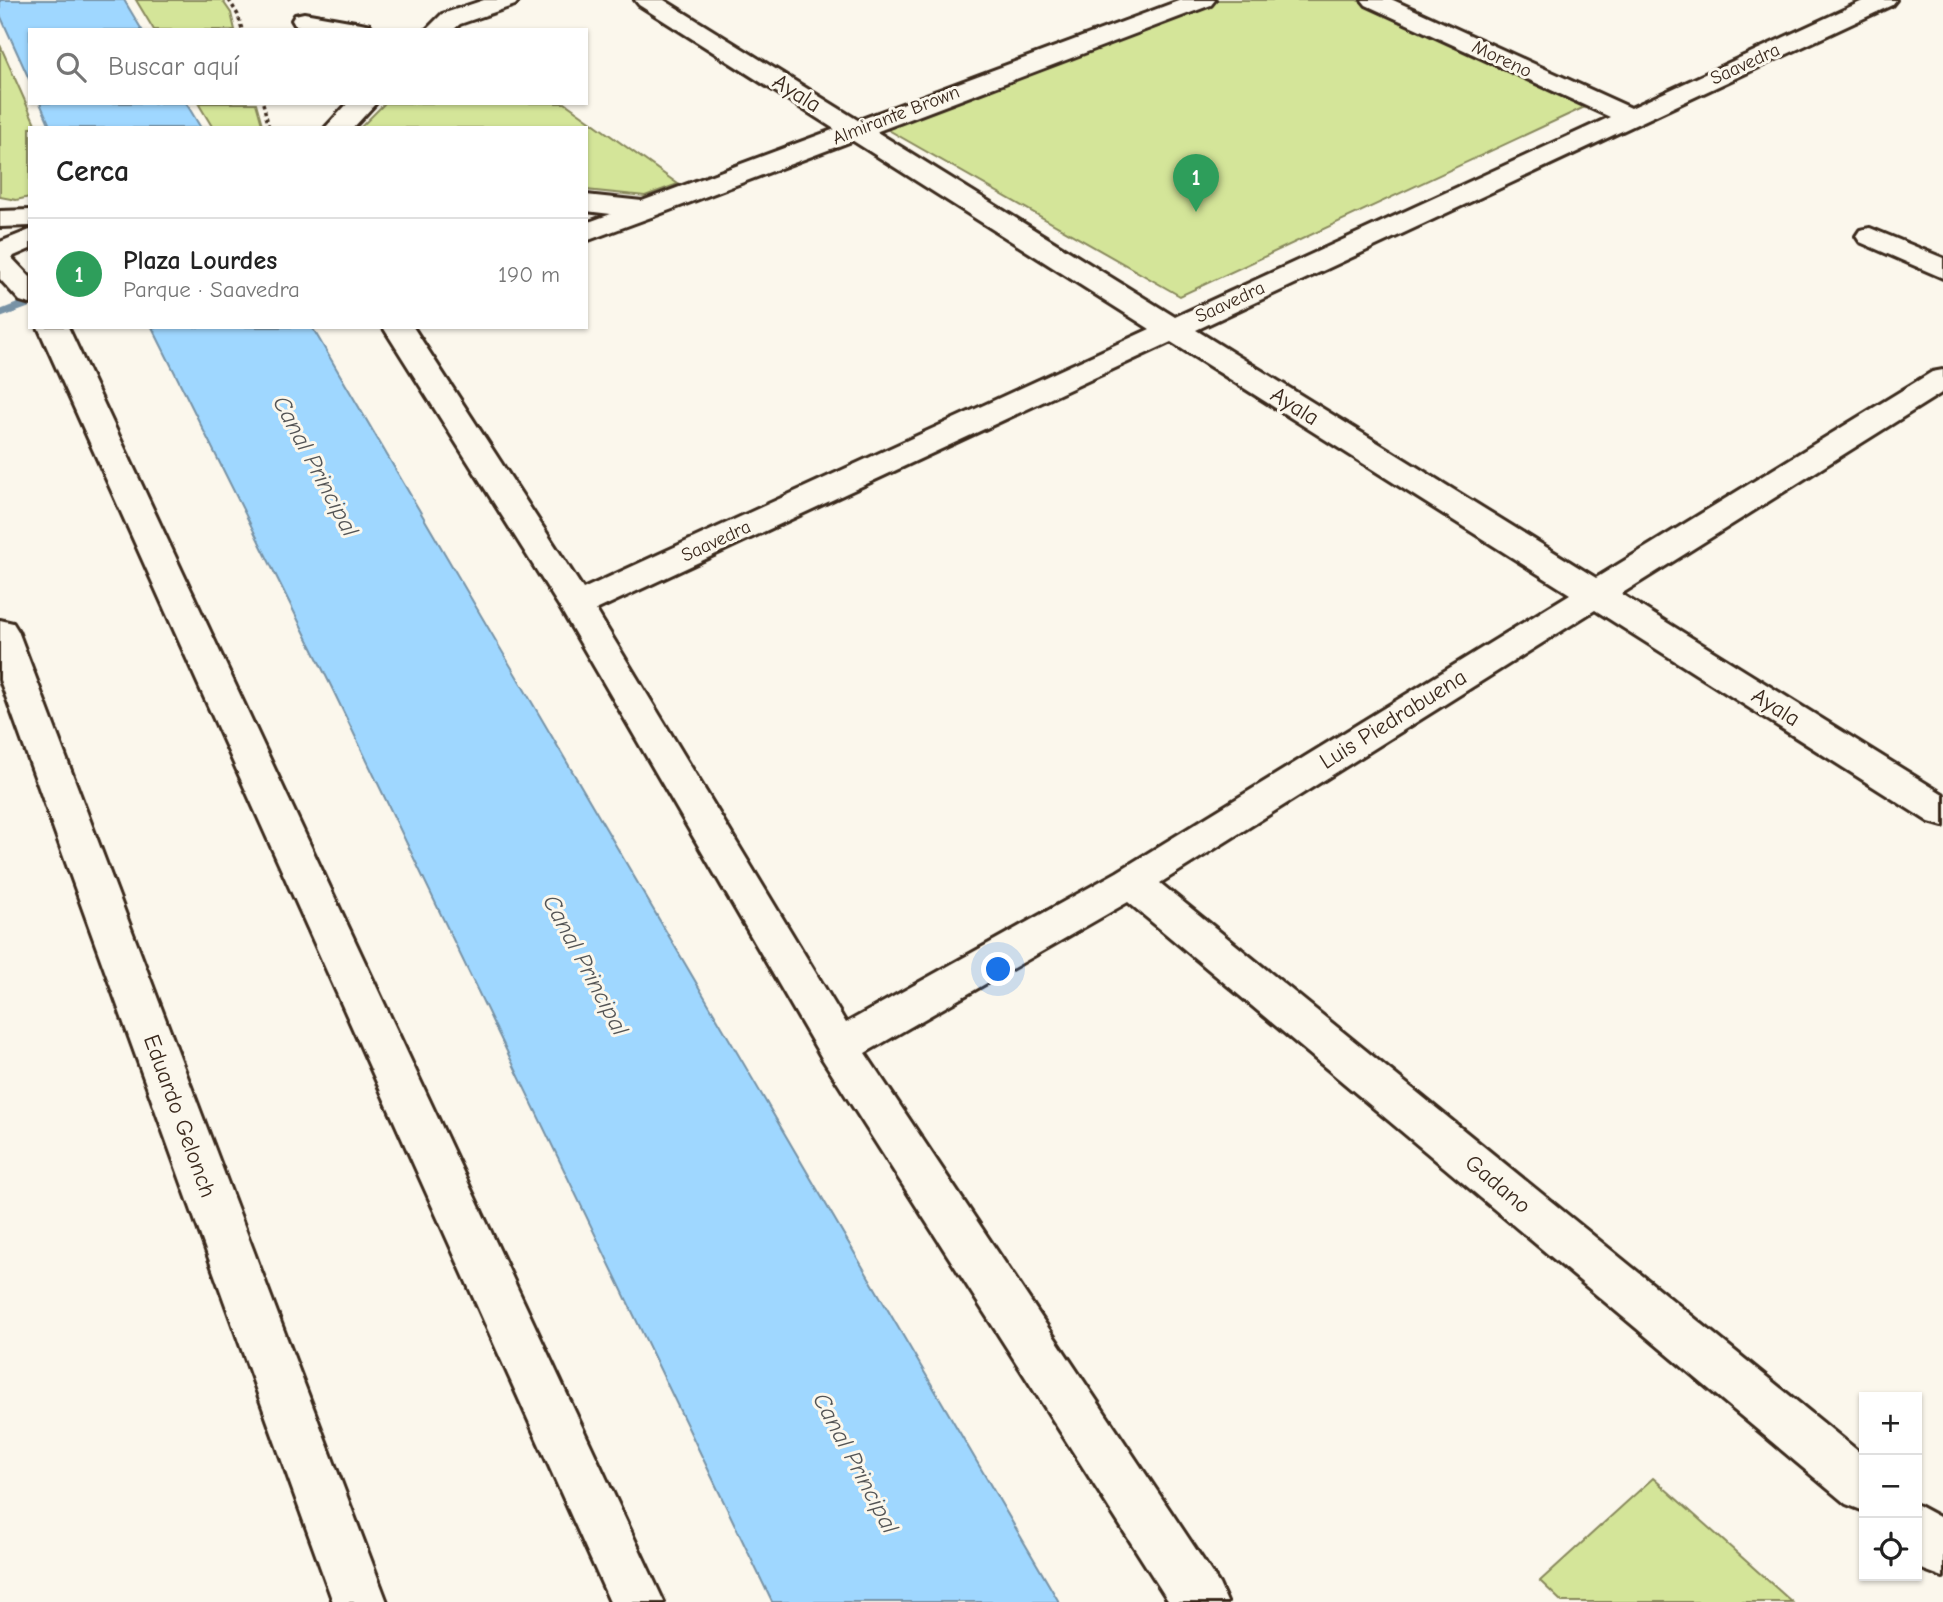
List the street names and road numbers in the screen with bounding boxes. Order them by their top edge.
street label: Moreno [1469,36,1535,82]
street label: Saavedra [1707,38,1783,90]
street label: Ayala [768,68,826,118]
street label: Almirante Brown [829,81,963,149]
street label: Saavedra [1192,276,1268,328]
street label: Ayala [1266,381,1324,431]
street label: Saavedra [678,515,754,567]
street label: Luis Piedrabuena [1315,663,1471,775]
street label: Ayala [1747,682,1805,732]
street label: Eduardo Gelonch [138,1031,222,1201]
street label: Gadano [1460,1149,1536,1219]

